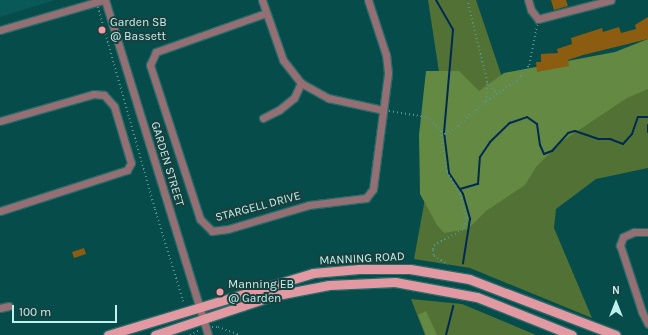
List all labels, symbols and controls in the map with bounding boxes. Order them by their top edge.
place label: Garden SB @ Bassett [110,16,167,44]
marker: Garden SB @ Bassett [97,25,107,35]
street label: GARDEN STREET [147,120,187,208]
street label: STARGELL DRIVE [214,189,302,225]
street label: MANNING ROAD [319,250,405,268]
place label: Manning EB @ Garden [228,278,294,306]
north arrow [596,283,636,323]
text: N [612,284,620,297]
marker: Manning EB @ Garden [215,287,225,297]
scale bar [14,297,119,323]
text: 100 m [19,305,51,319]

